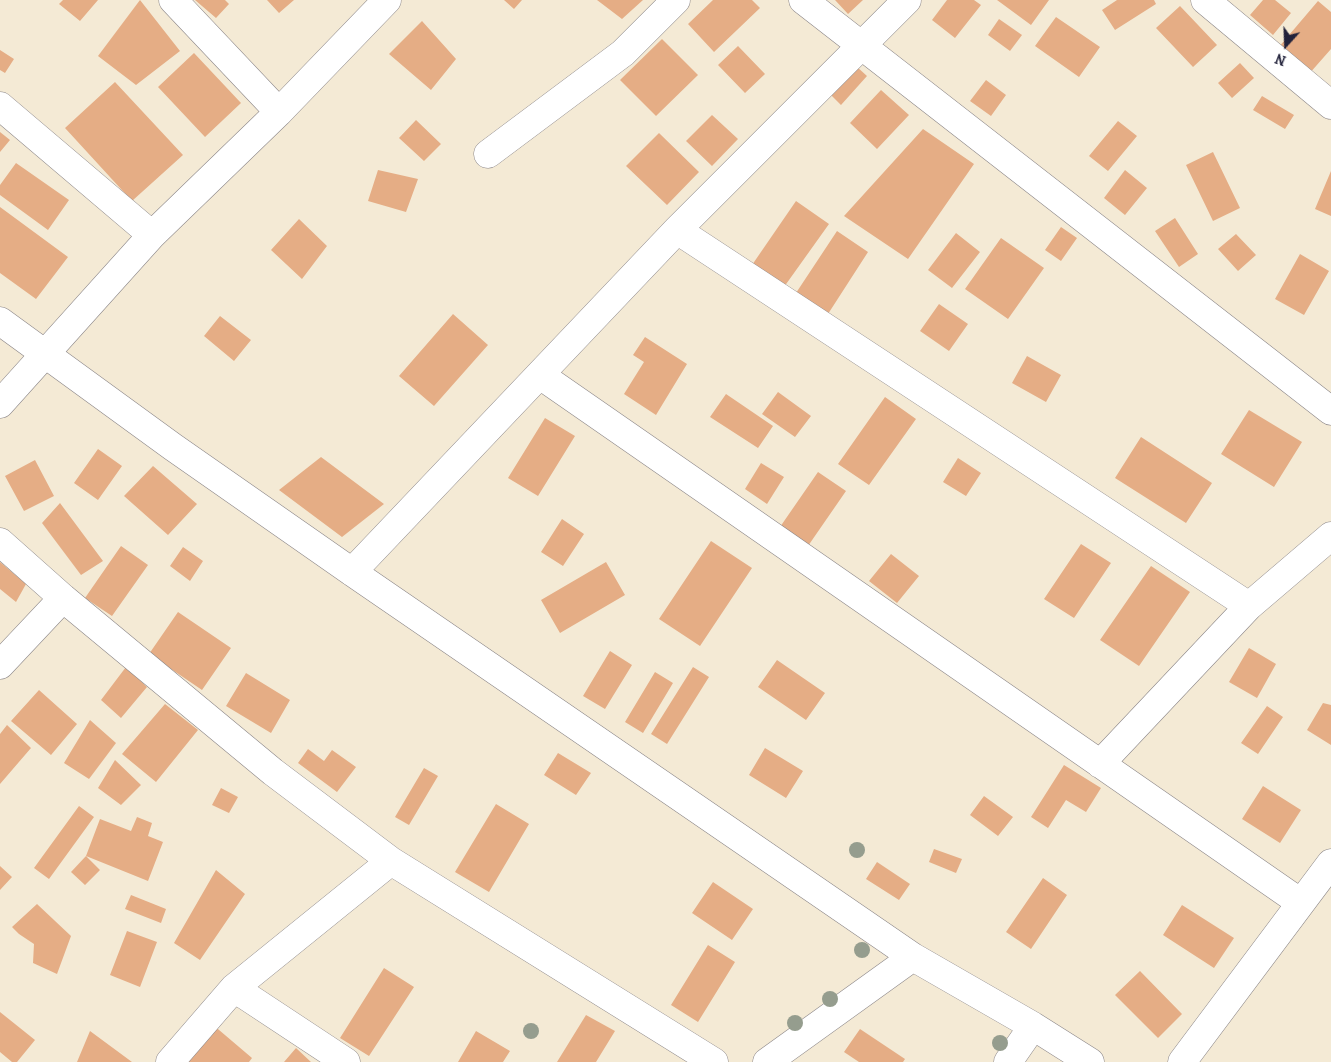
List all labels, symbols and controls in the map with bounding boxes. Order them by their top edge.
north arrow [1261,20,1311,70]
text: N [1273,49,1289,70]

